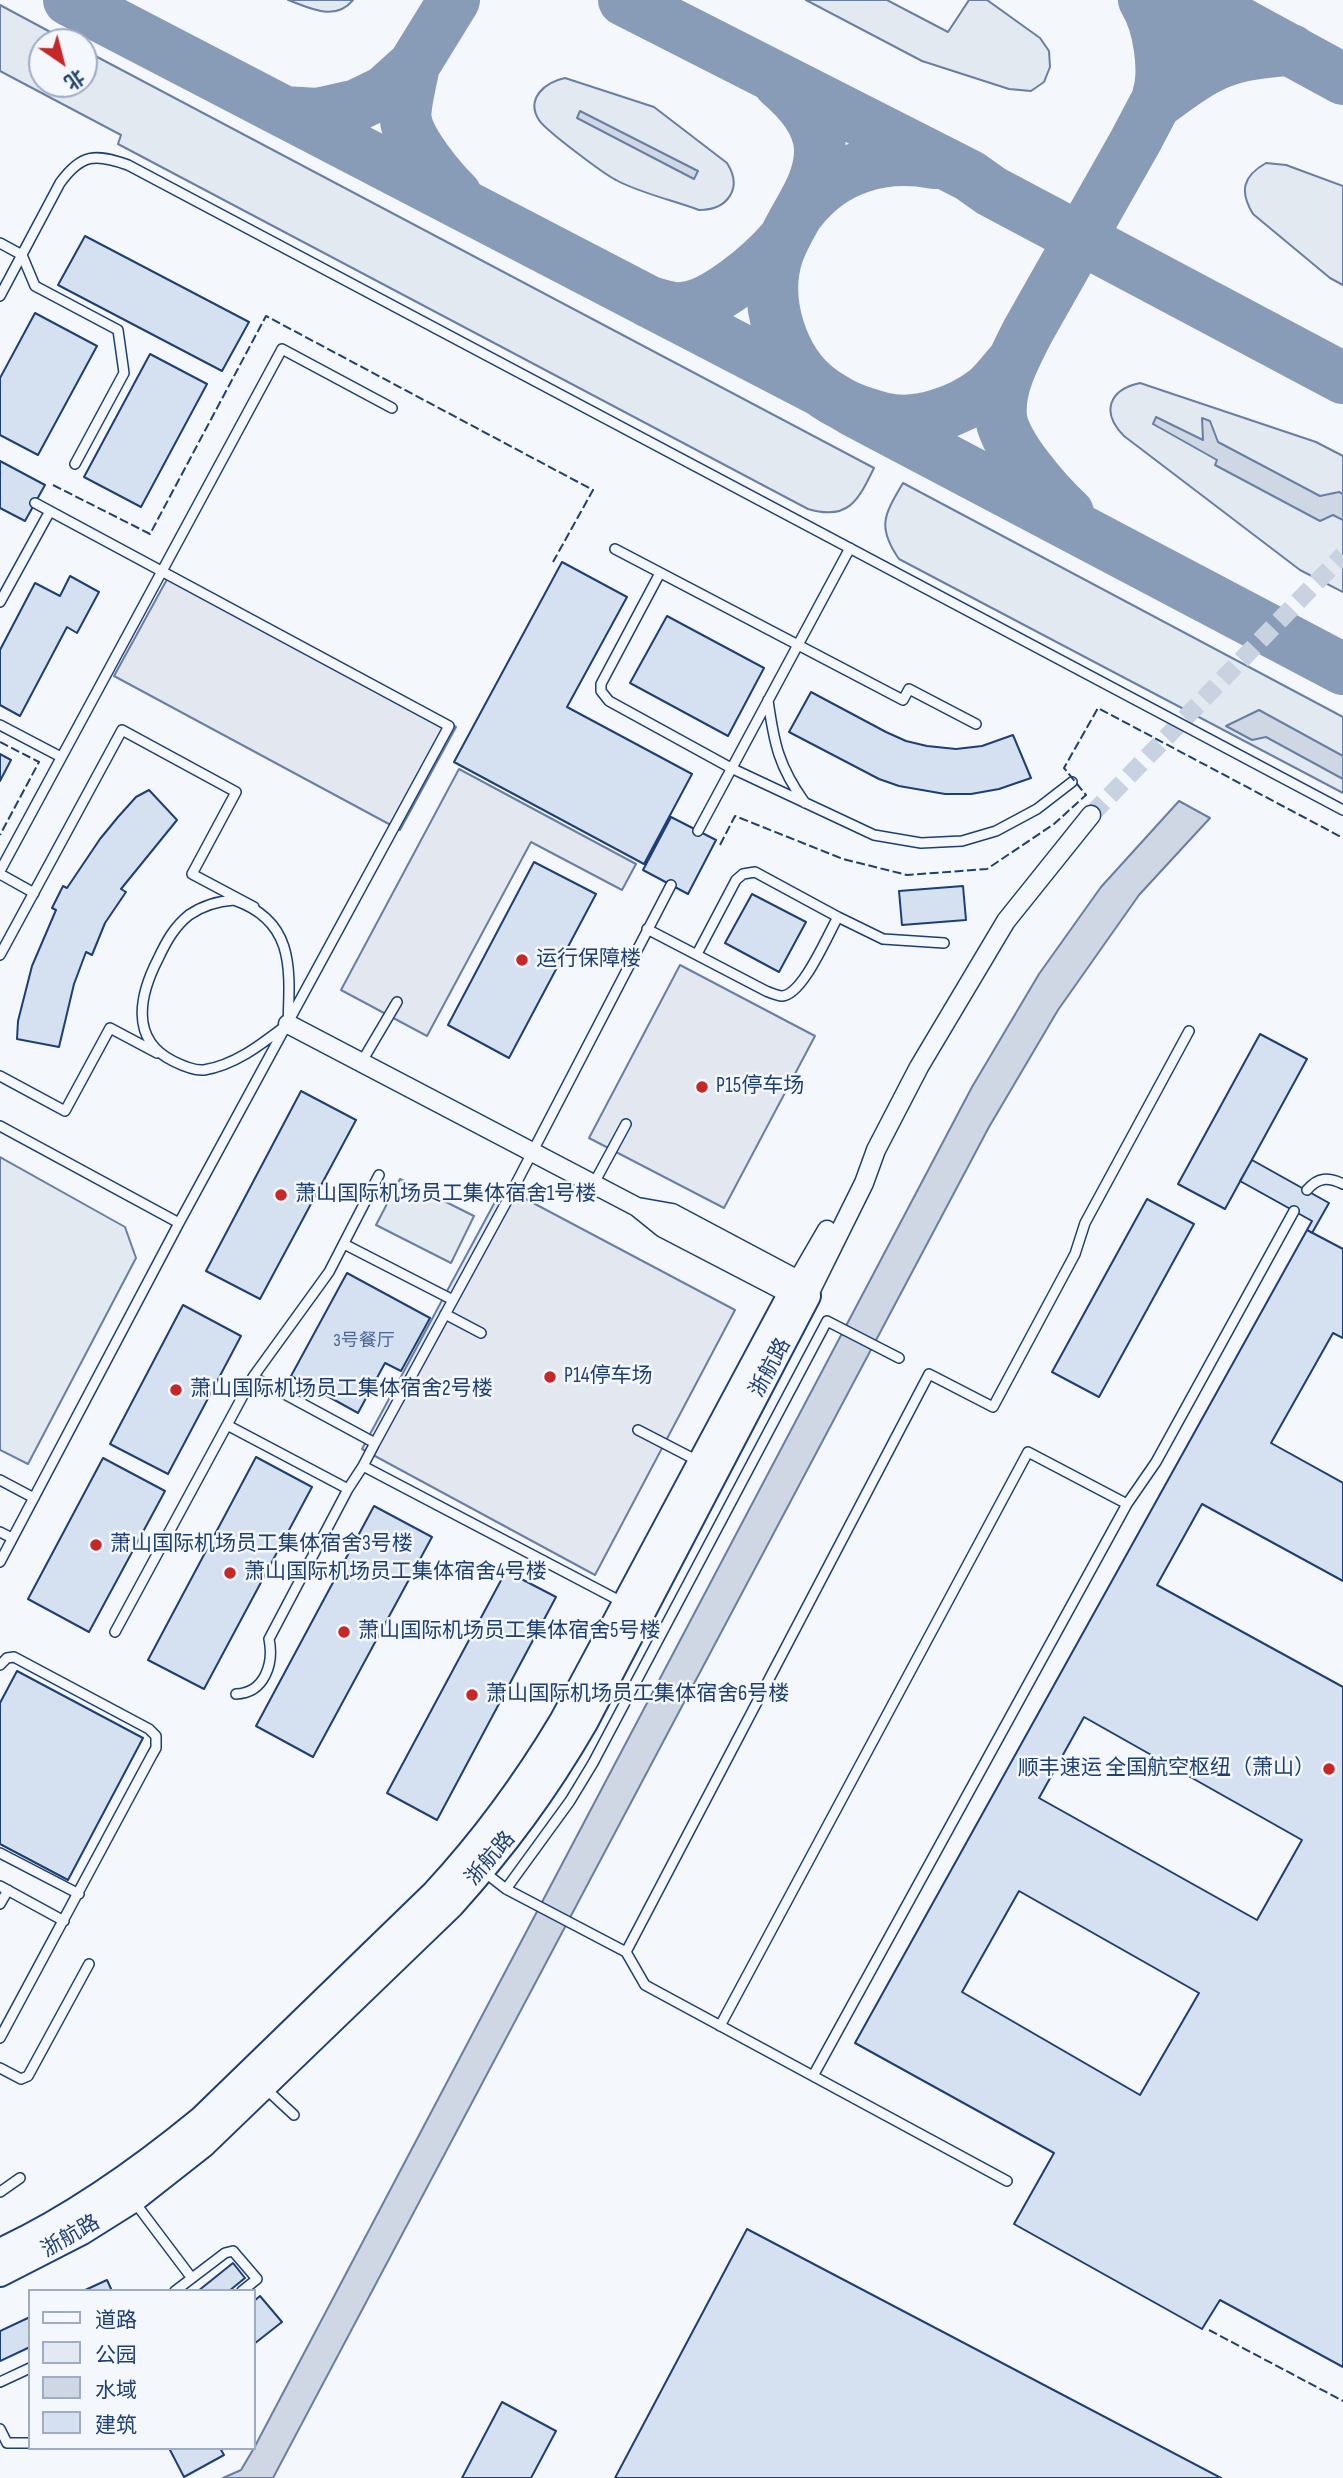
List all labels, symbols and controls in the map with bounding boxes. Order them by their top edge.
north arrow [28,28,98,98]
text: 北 [60,64,89,94]
place label: 运行保障楼 [536,947,641,973]
marker: 运行保障楼 [514,952,530,968]
place label: P15停车场 [716,1074,804,1100]
marker: P15停车场 [694,1079,710,1095]
place label: 萧山国际机场员工集体宿舍1号楼 [295,1182,596,1208]
marker: 萧山国际机场员工集体宿舍1号楼 [273,1187,289,1203]
house number: 3号餐厅 [333,1330,395,1352]
street label: 浙航路 [745,1334,797,1402]
place label: P14停车场 [564,1364,652,1390]
marker: P14停车场 [542,1369,558,1385]
place label: 萧山国际机场员工集体宿舍2号楼 [190,1377,493,1403]
marker: 萧山国际机场员工集体宿舍2号楼 [168,1382,184,1398]
place label: 萧山国际机场员工集体宿舍3号楼 [110,1532,413,1558]
marker: 萧山国际机场员工集体宿舍3号楼 [88,1537,104,1553]
place label: 萧山国际机场员工集体宿舍4号楼 [244,1560,547,1586]
marker: 萧山国际机场员工集体宿舍4号楼 [222,1565,238,1581]
place label: 萧山国际机场员工集体宿舍5号楼 [358,1619,660,1645]
marker: 萧山国际机场员工集体宿舍5号楼 [336,1624,352,1640]
place label: 萧山国际机场员工集体宿舍6号楼 [486,1682,789,1708]
marker: 萧山国际机场员工集体宿舍6号楼 [464,1687,480,1703]
place label: 顺丰速运 全国航空枢纽（萧山） [1018,1756,1315,1782]
marker: 顺丰速运 全国航空枢纽（萧山） [1321,1761,1337,1777]
street label: 浙航路 [461,1827,521,1891]
street label: 浙航路 [37,2210,105,2264]
legend [28,2289,256,2450]
text: 道路 [95,2308,137,2333]
text: 公园 [95,2343,137,2368]
text: 水域 [95,2378,137,2403]
text: 建筑 [95,2413,137,2438]

